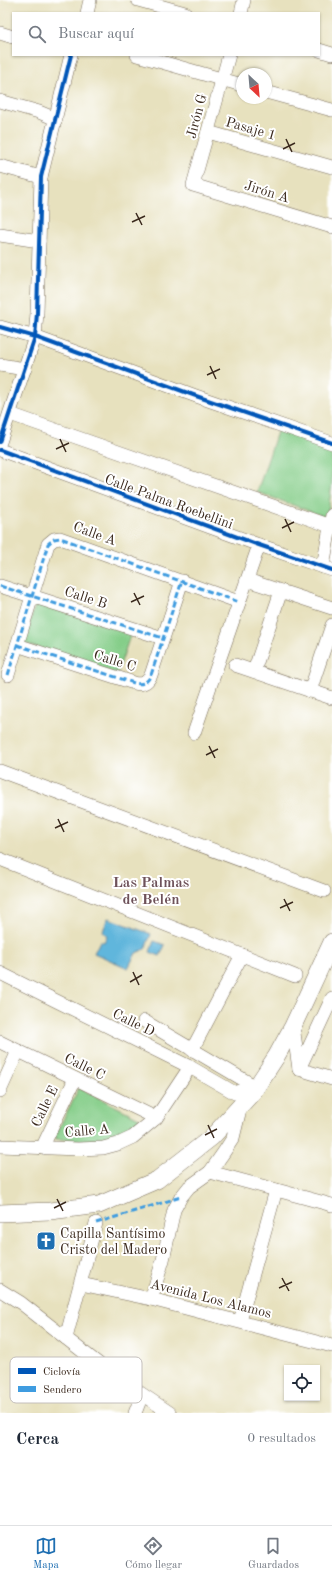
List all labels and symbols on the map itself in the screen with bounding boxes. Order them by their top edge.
north arrow [236,68,272,104]
street label: Jirón G [184,92,210,140]
street label: Pasaje 1 [224,115,278,143]
street label: Jirón A [243,179,291,205]
street label: Calle Palma Roebellini [103,472,235,532]
street label: Calle A [71,520,118,548]
street label: Calle B [63,585,109,611]
street label: Calle C [92,648,138,674]
district label: Las Palmas de Belén [113,876,189,908]
street label: Calle D [110,1007,157,1039]
street label: Calle C [62,1051,107,1083]
street label: Calle E [29,1084,61,1129]
street label: Calle A [64,1122,110,1140]
place label: Capilla Santísimo Cristo del Madero [60,1227,167,1257]
church icon: Capilla Santísimo Cristo del Madero [35,1230,57,1252]
street label: Avenida Los Alamos [149,1277,273,1321]
legend [10,1357,142,1403]
text: Ciclovía [43,1367,81,1378]
text: Sendero [43,1385,82,1396]

